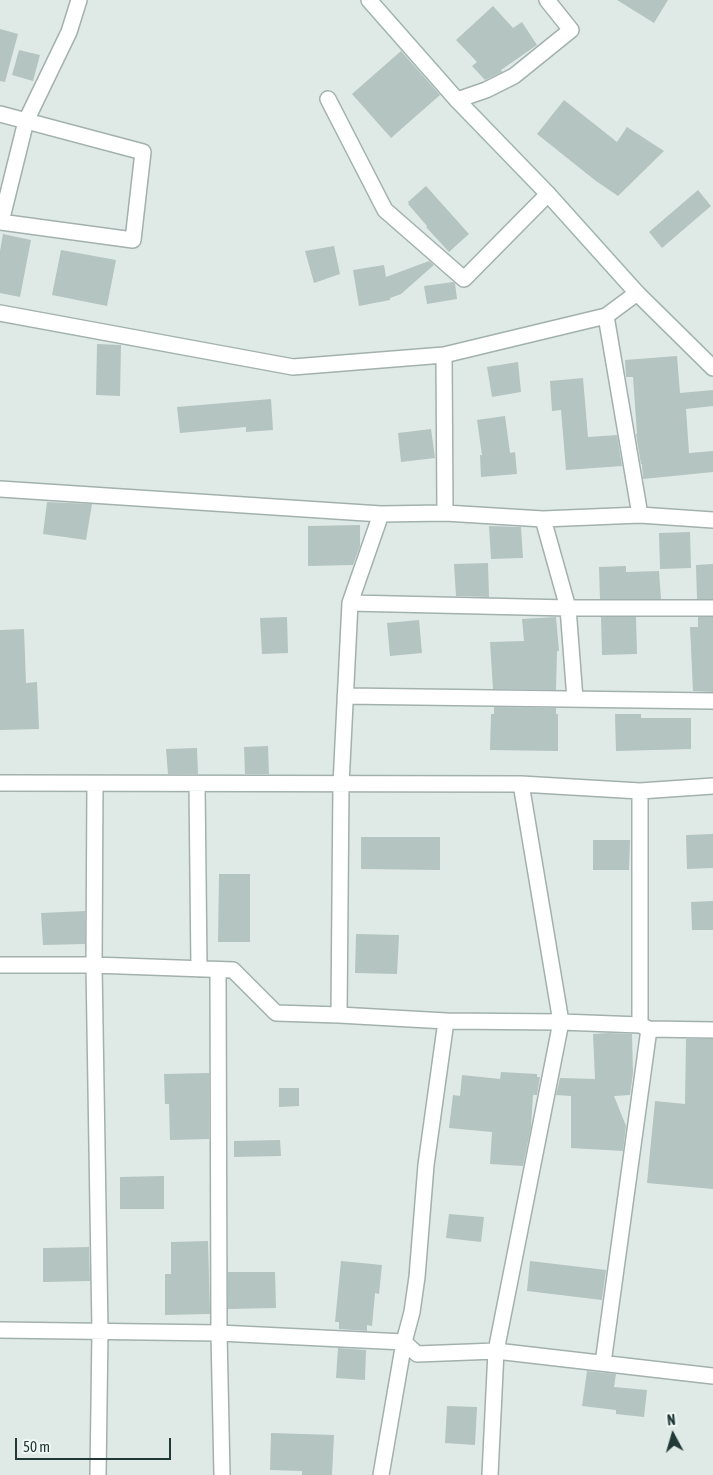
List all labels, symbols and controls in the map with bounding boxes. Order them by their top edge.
north arrow [648,1410,698,1460]
text: N [666,1412,676,1428]
scale bar [18,1428,174,1460]
text: 50 m [23,1438,50,1455]

